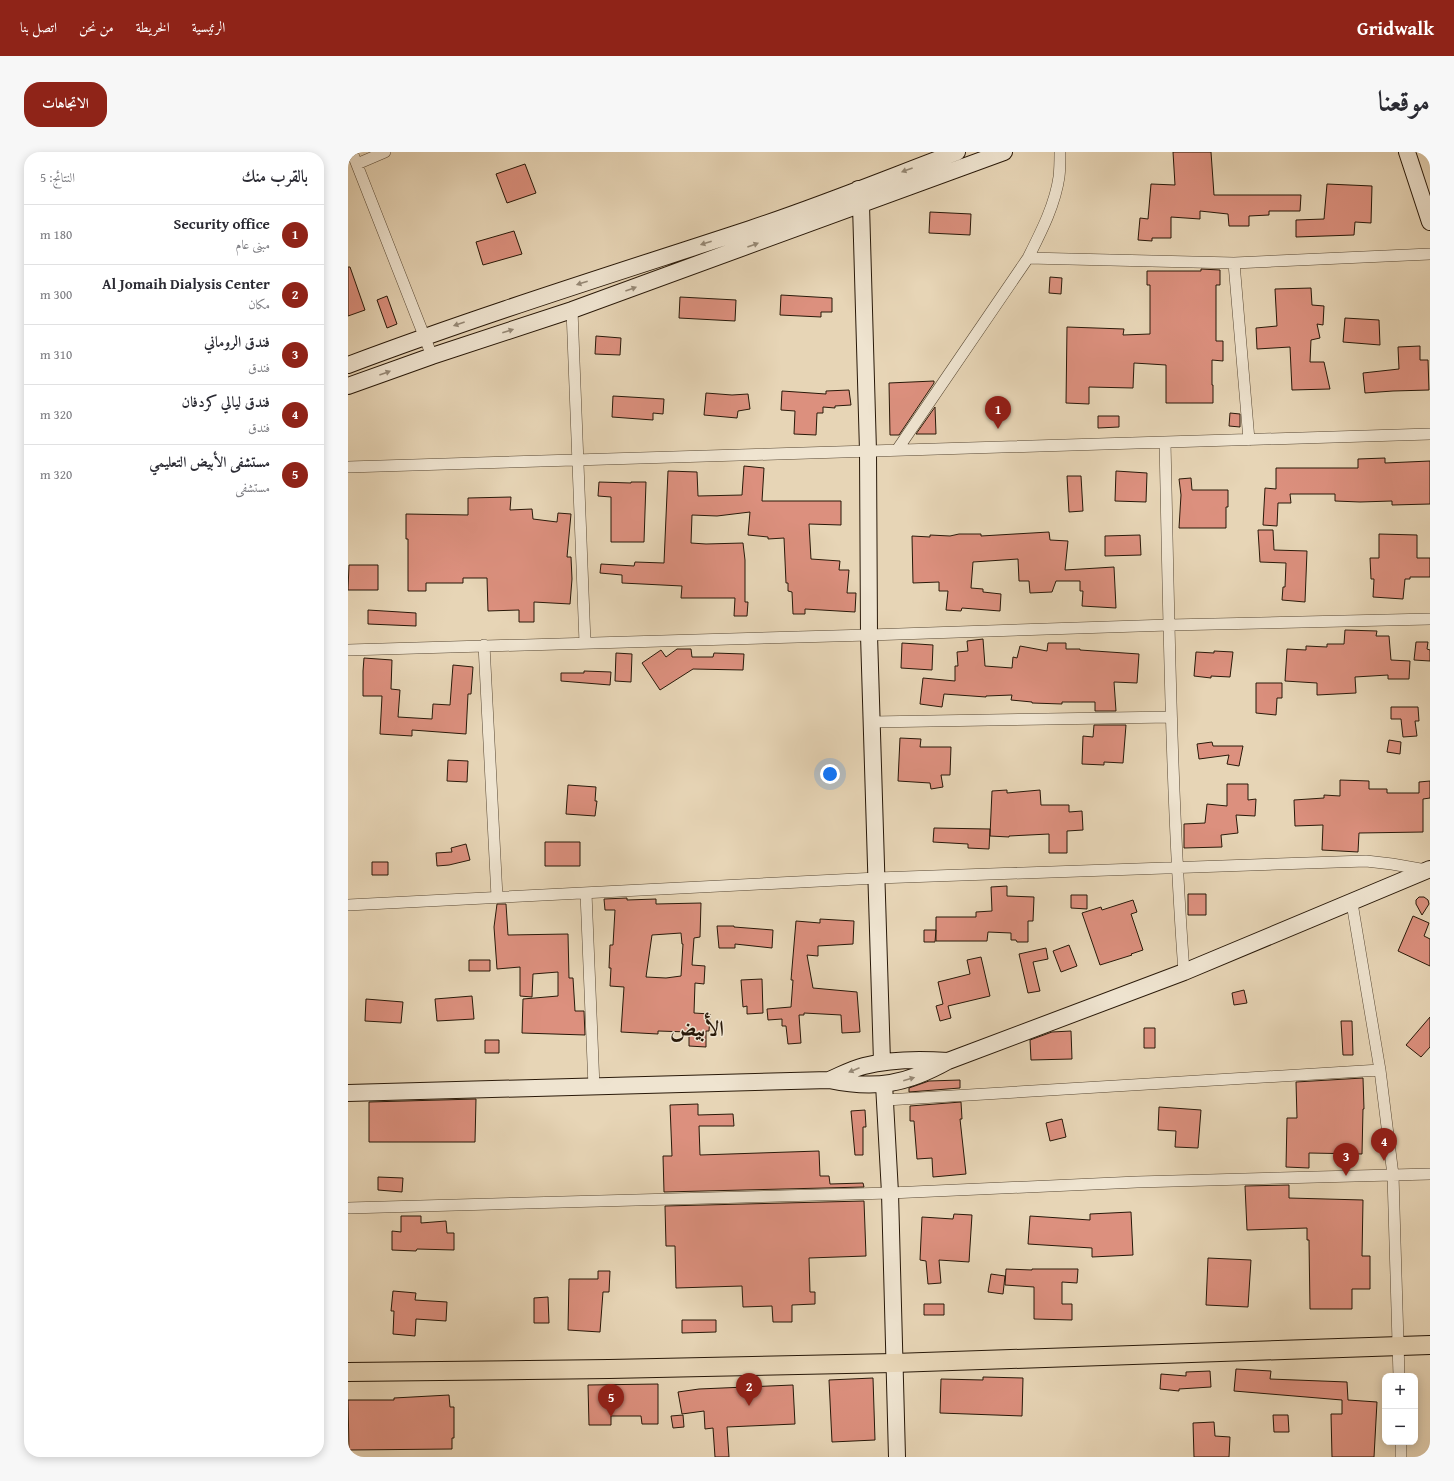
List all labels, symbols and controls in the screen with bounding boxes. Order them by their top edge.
text: Gridwalk [1357,14,1434,42]
text: اتصل بنا [20,17,57,37]
text: من نحن [79,17,114,37]
text: الخريطة [136,17,170,37]
text: الرئيسية [192,17,225,37]
text: موقعنا [1378,80,1430,121]
button: الاتجاهات [24,82,107,127]
text: بالقرب منك [241,163,308,188]
text: النتائج: 5 [40,168,75,187]
one-way arrow [901,168,913,174]
text: Security office [174,213,270,234]
text: 180 m [40,225,72,244]
text: 1 [292,225,298,244]
text: مبنى عام [236,235,270,254]
one-way arrow [700,240,712,246]
one-way arrow [747,241,759,247]
text: Al Jomaih Dialysis Center [102,273,270,294]
one-way arrow [576,280,588,286]
text: 300 m [40,285,72,304]
text: 2 [292,285,298,304]
one-way arrow [625,286,637,292]
text: مكان [248,295,270,314]
one-way arrow [453,321,465,327]
one-way arrow [502,328,514,334]
text: فندق الروماني [204,331,270,352]
text: 310 m [40,345,72,364]
text: 3 [292,345,298,364]
text: فندق [248,358,270,377]
one-way arrow [379,370,391,376]
text: فندق ليالي كردفان [182,391,270,412]
pin: 1 [985,396,1011,429]
text: 320 m [40,405,72,424]
text: 4 [292,405,298,424]
text: فندق [248,418,270,437]
text: مستشفى الأبيض التعليمي [149,451,270,472]
text: 320 m [40,465,72,484]
text: 5 [292,465,298,484]
text: مستشفى [235,478,270,497]
your location [820,764,840,784]
district label: الأبيض [670,1012,724,1044]
one-way arrow [848,1067,860,1073]
one-way arrow [904,1076,916,1082]
pin: 4 [1371,1128,1397,1161]
pin: 3 [1333,1143,1359,1176]
pin: 2 [736,1373,762,1406]
map controls [1382,1373,1418,1445]
button: + [1382,1373,1418,1409]
pin: 5 [598,1384,624,1417]
button: − [1382,1409,1418,1445]

